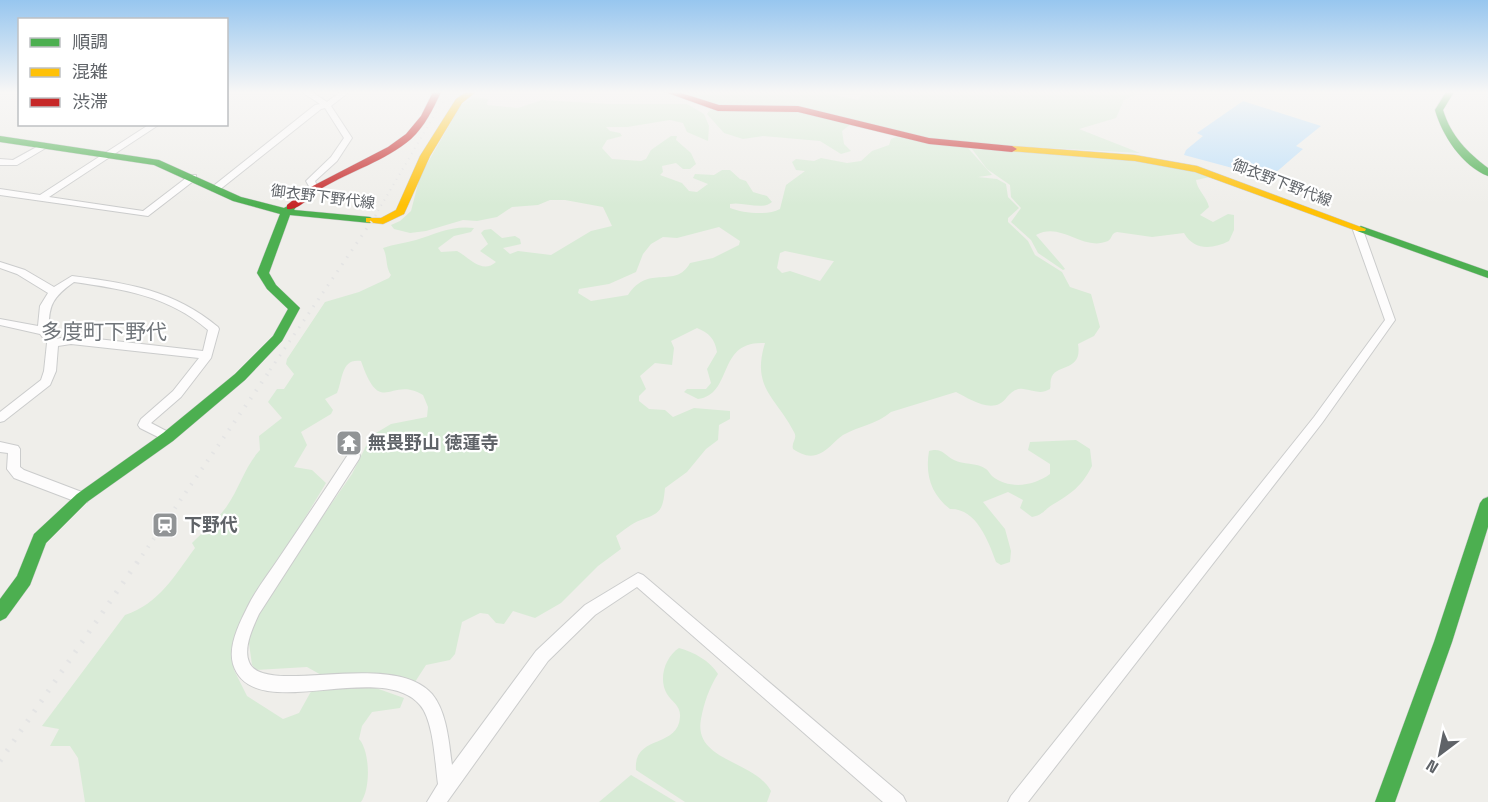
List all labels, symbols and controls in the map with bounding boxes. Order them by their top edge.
legend [18,18,228,126]
text: 順調 [72,30,108,53]
text: 混雑 [72,60,108,83]
text: 渋滞 [72,90,108,113]
street label: 御衣野下野代線 [1230,155,1335,210]
street label: 御衣野下野代線 [270,181,376,212]
district label: 多度町下野代 [41,318,167,345]
temple icon: 無畏野山 徳蓮寺 [334,428,364,458]
place label: 無畏野山 徳蓮寺 [368,431,499,454]
station icon: 下野代 [150,510,180,540]
place label: 下野代 [184,513,238,536]
north arrow [1410,724,1470,784]
text: N [1422,755,1442,778]

